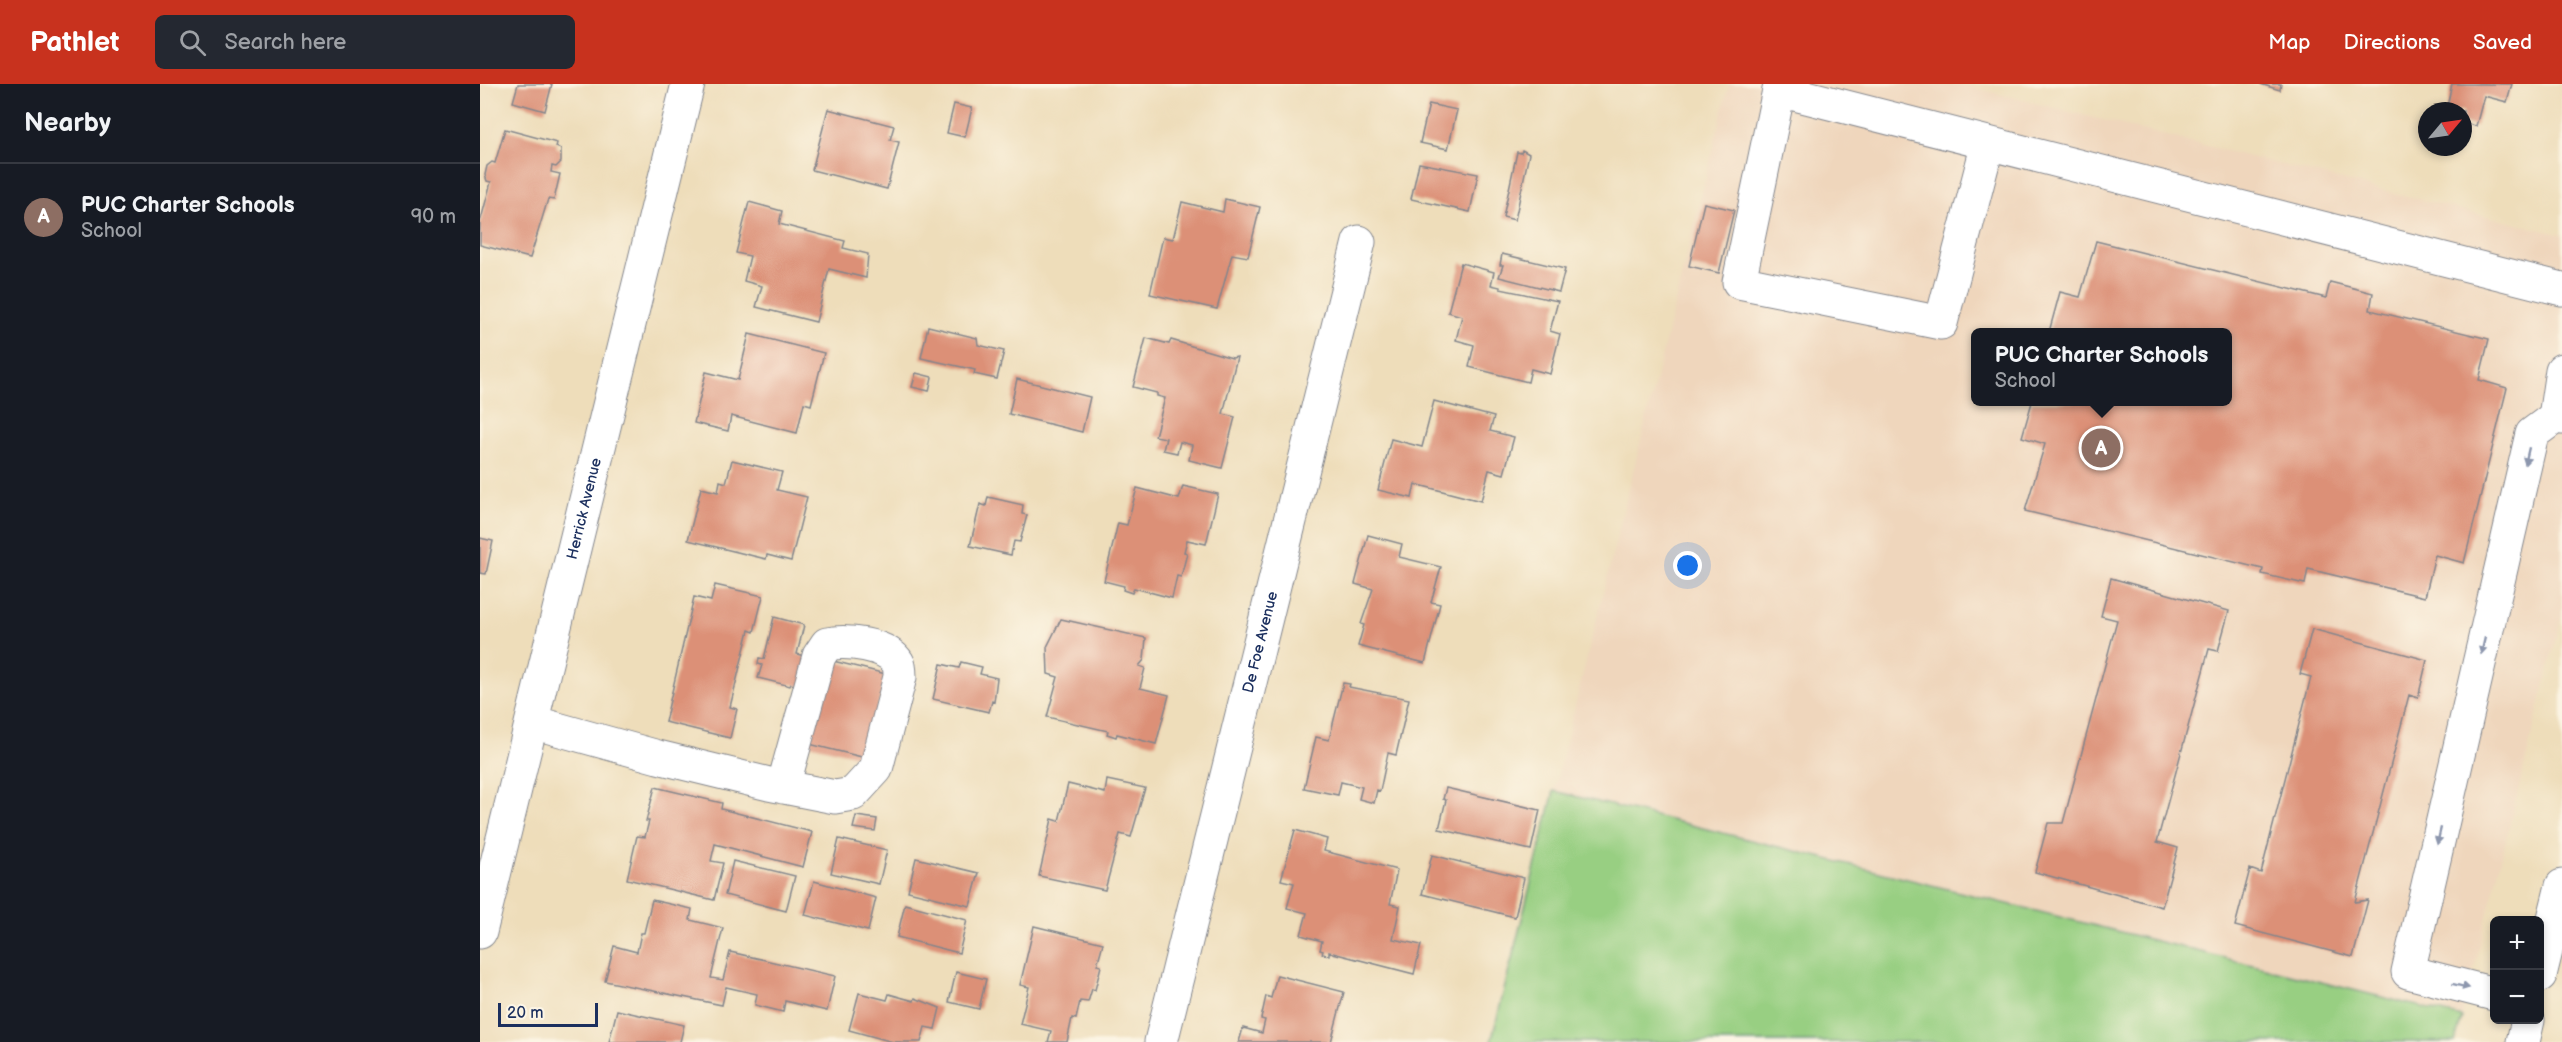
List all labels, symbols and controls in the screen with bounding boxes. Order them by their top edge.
search box [155,15,575,69]
text: Pathlet [30,26,119,59]
icon: search [176,26,209,59]
text: Search here [224,29,346,56]
text: Map [2268,30,2311,55]
text: Directions [2344,30,2440,55]
text: Saved [2473,30,2532,55]
north arrow [2418,102,2472,156]
text: Nearby [24,108,111,139]
text: PUC Charter Schools [81,192,295,219]
text: A [37,205,50,229]
text: 90 m [411,205,456,229]
text: School [81,219,142,243]
popup [1971,328,2232,406]
text: PUC Charter Schools [1995,342,2208,369]
text: School [1995,369,2056,393]
pin: A [2082,426,2120,470]
one-way arrow [2521,446,2531,465]
street label: Herrick Avenue [562,456,606,561]
your location [1673,551,1702,580]
street label: De Foe Avenue [1238,589,1282,695]
one-way arrow [2478,636,2487,655]
one-way arrow [2434,826,2444,845]
map controls [2490,916,2544,1024]
button: + [2490,916,2544,970]
button: − [2490,970,2544,1024]
one-way arrow [2452,981,2470,991]
scale bar [498,1000,598,1028]
text: 20 m [507,1004,543,1023]

